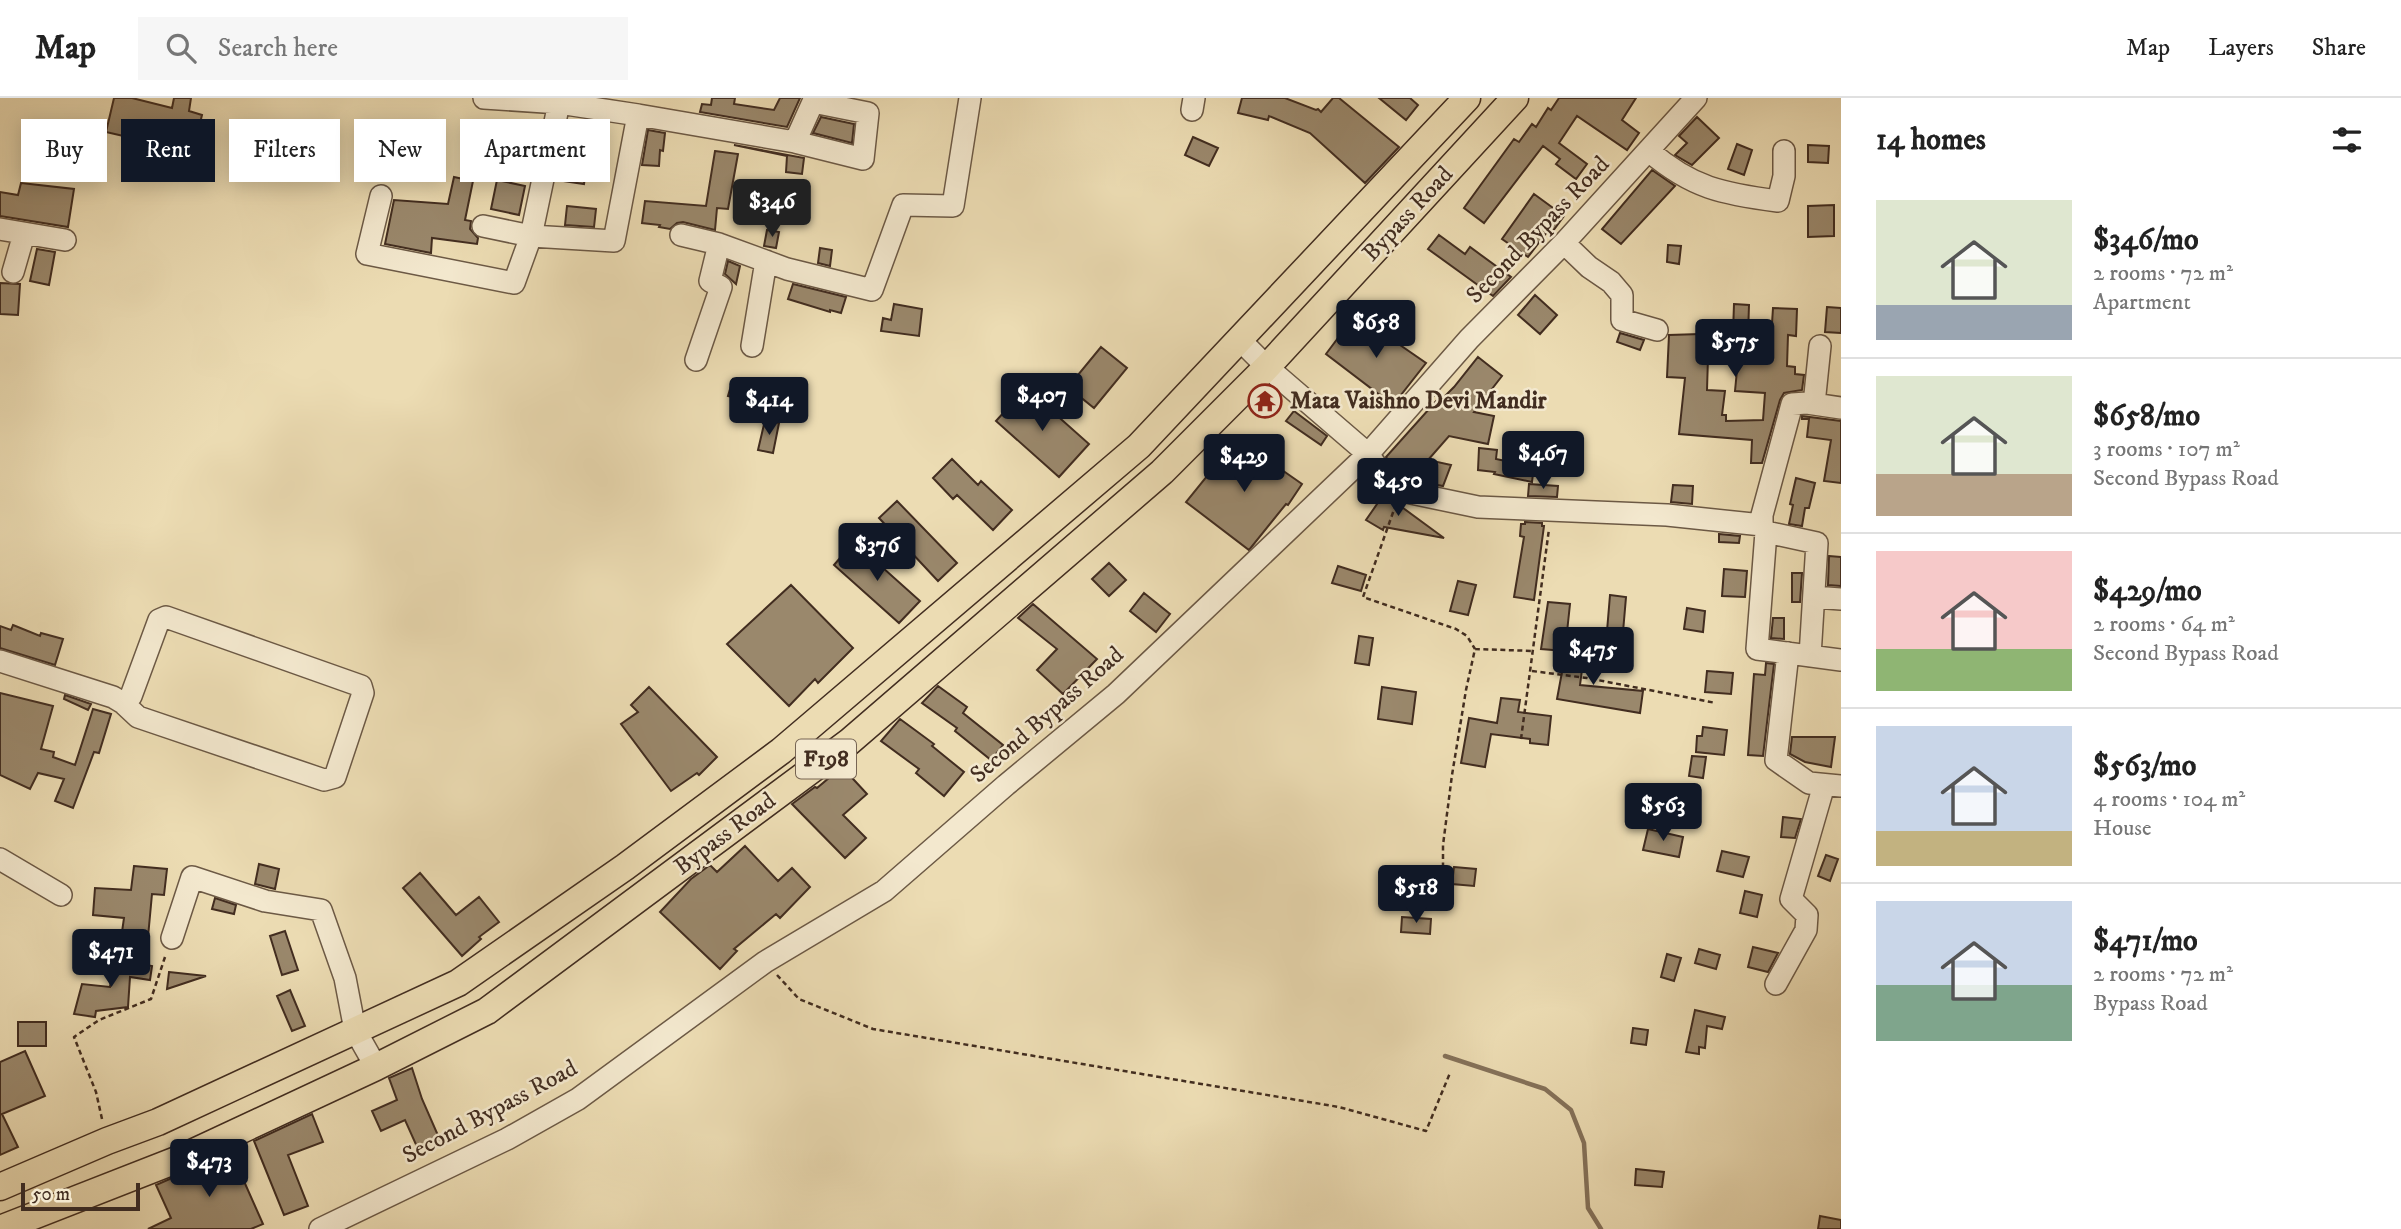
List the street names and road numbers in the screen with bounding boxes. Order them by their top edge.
street label: Second Bypass Road [1460,150,1616,310]
street label: Bypass Road [1356,160,1460,268]
street label: Second Bypass Road [964,640,1130,790]
road number: F198 [796,740,856,778]
street label: Bypass Road [668,786,782,882]
street label: Second Bypass Road [397,1053,583,1171]

